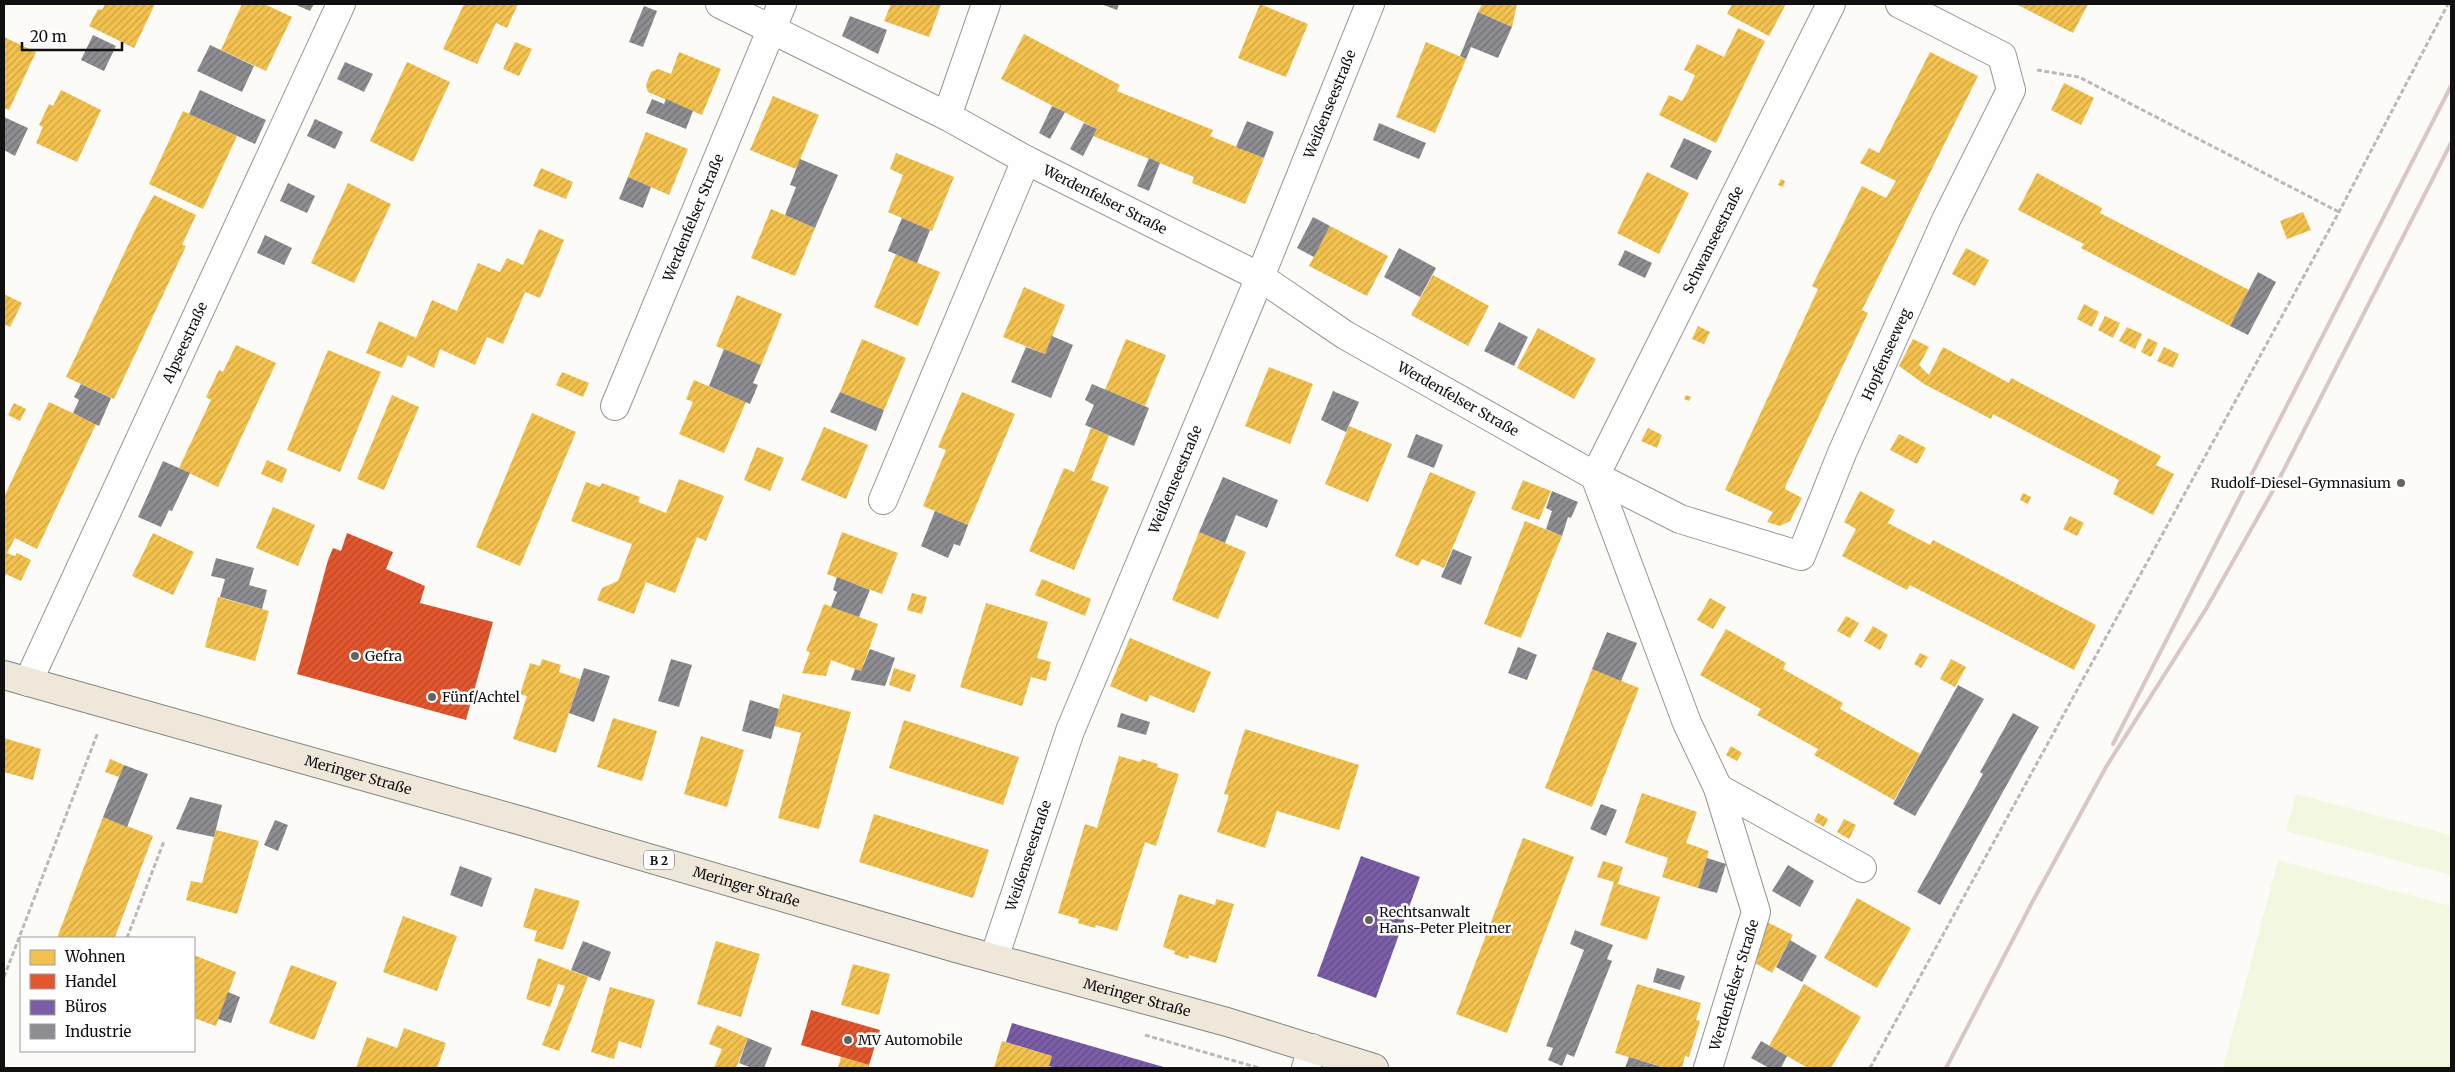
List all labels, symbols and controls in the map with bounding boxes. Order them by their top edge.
scale bar [22,20,122,52]
text: 20 m [30,27,67,46]
street label: Weißenseestraße [1299,47,1360,162]
street label: Werdenfelser Straße [658,151,728,285]
street label: Werdenfelser Straße [1039,161,1170,238]
street label: Schwanseestraße [1679,183,1747,297]
street label: Alpseestraße [158,299,211,387]
street label: Hopfenseeweg [1858,305,1915,403]
street label: Werdenfelser Straße [1393,357,1522,440]
street label: Weißenseestraße [1144,423,1206,537]
place label: Rudolf-Diesel-Gymnasium [2211,474,2391,492]
marker: Rudolf-Diesel-Gymnasium [2395,477,2407,489]
place label: Gefra [365,647,402,665]
marker: Gefra [349,650,361,662]
place label: Fünf/Achtel [442,688,521,706]
marker: Fünf/Achtel [426,691,438,703]
street label: Meringer Straße [303,751,414,798]
street label: Weißenseestraße [1001,798,1055,914]
road number: B 2 [644,850,674,870]
street label: Meringer Straße [691,863,802,911]
place label: Rechtsanwalt Hans-Peter Pleitner [1379,903,1511,937]
marker: Rechtsanwalt Hans-Peter Pleitner [1363,914,1375,926]
street label: Werdenfelser Straße [1705,917,1763,1054]
legend [20,937,195,1052]
text: Wohnen [64,947,125,966]
text: Handel [65,972,117,991]
street label: Meringer Straße [1081,974,1193,1021]
text: Büros [65,997,107,1016]
text: Industrie [65,1022,132,1041]
place label: MV Automobile [858,1031,963,1049]
marker: MV Automobile [842,1034,854,1046]

